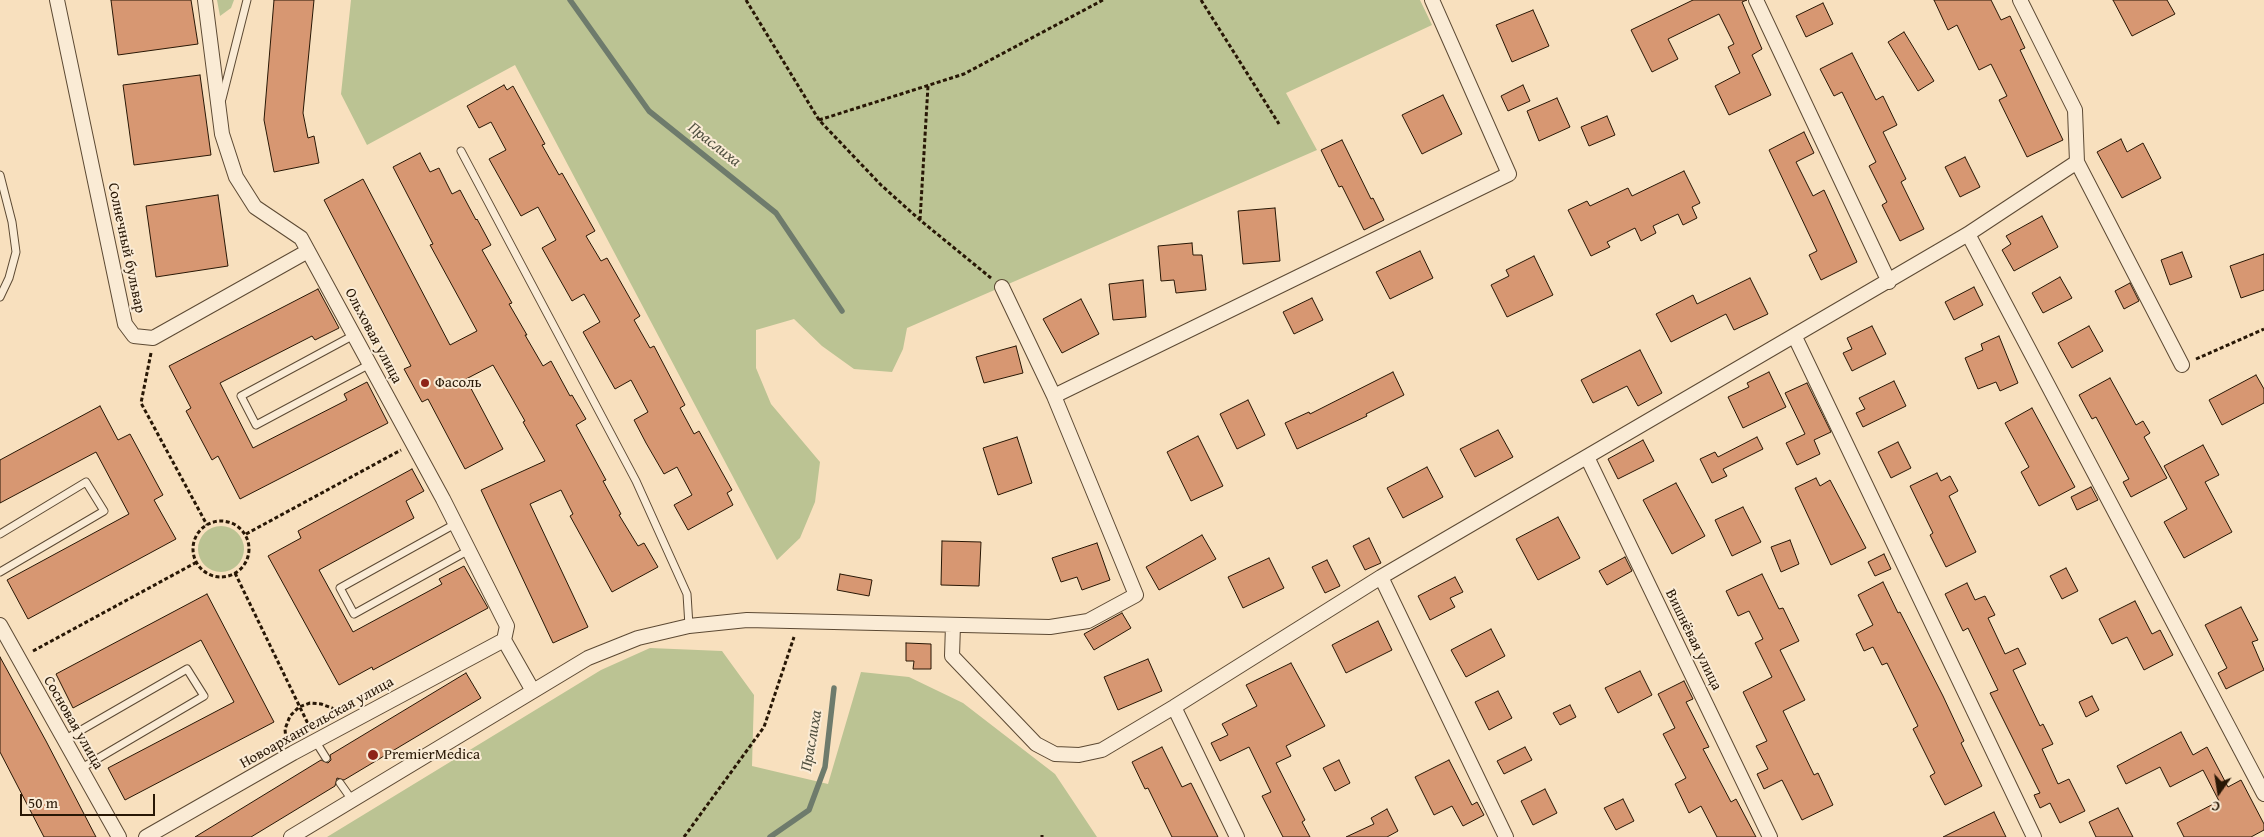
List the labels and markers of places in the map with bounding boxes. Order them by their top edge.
place label: Фасоль [435,374,482,392]
marker: Фасоль [419,377,431,389]
place label: PremierMedica [384,746,480,764]
marker: PremierMedica [366,748,380,762]

